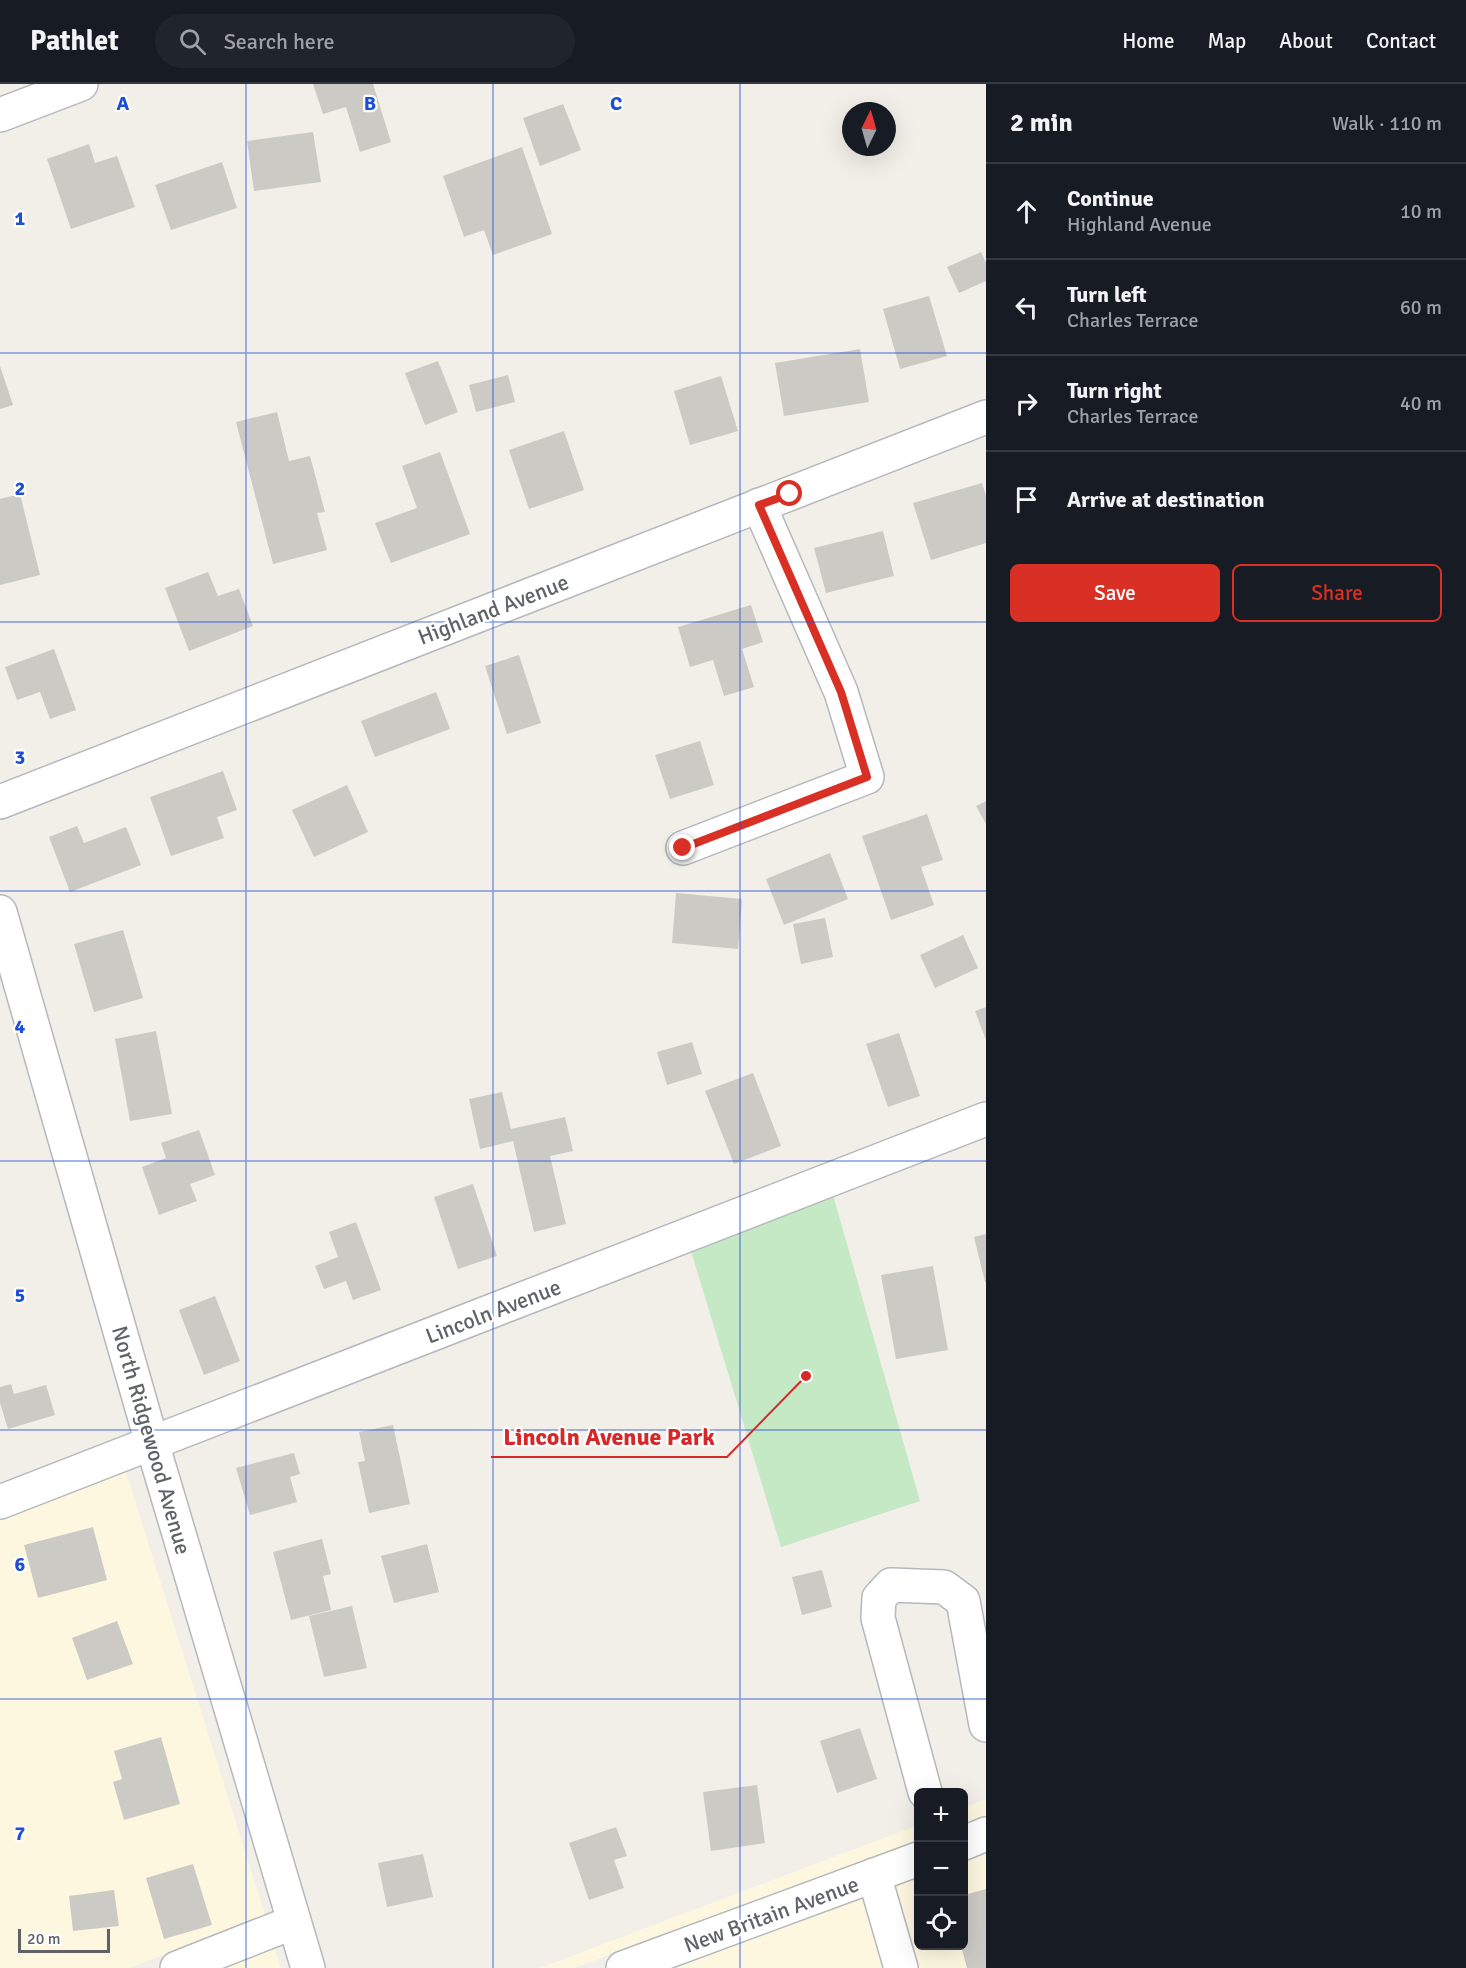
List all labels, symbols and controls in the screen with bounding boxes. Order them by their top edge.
search box [155,14,575,68]
text: Pathlet [30,24,119,58]
icon: search [176,25,209,58]
text: Search here [224,28,335,55]
text: Home [1122,28,1175,54]
text: Map [1208,28,1246,54]
text: About [1279,28,1333,54]
text: Contact [1366,28,1436,54]
text: A [117,91,130,116]
text: B [364,91,376,116]
text: C [610,91,622,116]
north arrow [842,102,896,156]
text: 2 min [1010,107,1073,139]
text: Walk · 110 m [1332,111,1442,136]
text: Continue [1067,185,1154,212]
icon: ahead [1010,195,1043,228]
text: 10 m [1400,199,1442,224]
text: 1 [15,206,26,231]
text: Highland Avenue [1067,212,1212,237]
text: Turn left [1067,281,1147,308]
icon: left [1010,291,1043,324]
text: 60 m [1400,295,1442,320]
text: Charles Terrace [1067,308,1198,333]
text: Turn right [1067,377,1162,404]
icon: right [1010,387,1043,420]
text: 40 m [1400,391,1442,416]
text: Charles Terrace [1067,404,1198,429]
text: 2 [15,476,25,501]
route start [776,480,802,506]
icon: arrive [1010,483,1043,516]
text: Arrive at destination [1067,486,1264,513]
button: Save [1010,564,1220,622]
button: Share [1232,564,1442,622]
street label: Highland Avenue [414,568,572,651]
text: 3 [15,745,25,770]
route end [669,834,695,860]
text: 4 [15,1014,26,1039]
street label: Lincoln Avenue [422,1273,565,1350]
text: 5 [15,1283,25,1308]
street label: North Ridgewood Avenue [106,1323,197,1558]
callout: Lincoln Avenue Park [491,1415,727,1457]
text: Lincoln Avenue Park [503,1422,715,1452]
text: 6 [15,1552,26,1577]
map controls [914,1788,968,1950]
button: + [914,1788,968,1842]
text: 7 [15,1821,26,1846]
button: − [914,1842,968,1896]
street label: New Britain Avenue [680,1870,862,1959]
button: locate [914,1896,968,1950]
scale bar [18,1926,110,1954]
text: 20 m [27,1929,61,1949]

